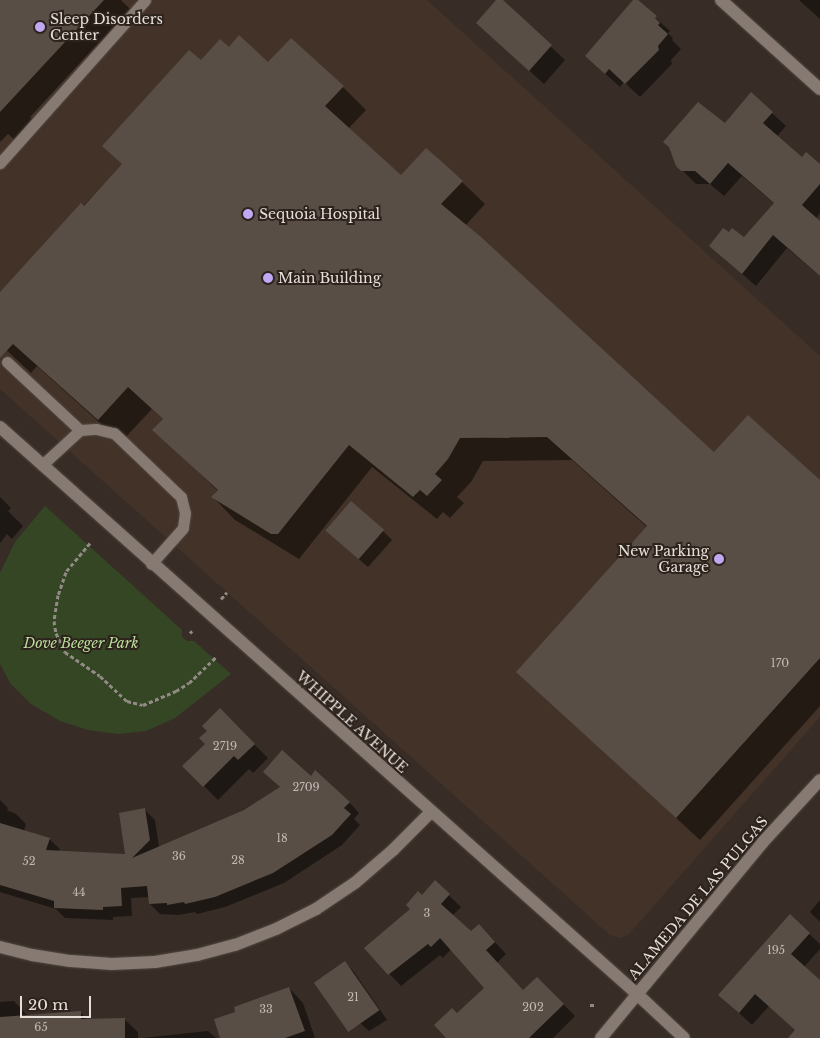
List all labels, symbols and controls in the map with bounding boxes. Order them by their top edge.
place label: Sleep Disorders Center [50,11,163,44]
marker: Sleep Disorders Center [34,21,46,33]
place label: Sequoia Hospital [259,206,380,222]
marker: Sequoia Hospital [241,207,255,221]
place label: Main Building [278,270,381,286]
marker: Main Building [262,272,274,284]
place label: New Parking Garage [618,543,709,576]
marker: New Parking Garage [713,553,725,565]
park label: Dove Beeger Park [23,635,139,651]
house number: 170 [771,656,789,670]
street label: WHIPPLE AVENUE [293,667,411,777]
house number: 2719 [213,739,237,753]
house number: 2709 [292,780,320,794]
street label: ALAMEDA DE LAS PULGAS [625,813,771,983]
house number: 18 [276,831,288,845]
house number: 36 [172,849,186,863]
house number: 28 [231,853,245,867]
house number: 52 [22,854,36,868]
house number: 44 [73,885,85,899]
house number: 3 [424,906,430,920]
house number: 195 [767,943,785,957]
scale bar [22,986,94,1018]
house number: 21 [347,990,359,1004]
text: 20 m [28,995,68,1014]
house number: 202 [522,1000,544,1014]
house number: 33 [259,1002,273,1016]
house number: 65 [34,1020,48,1034]

